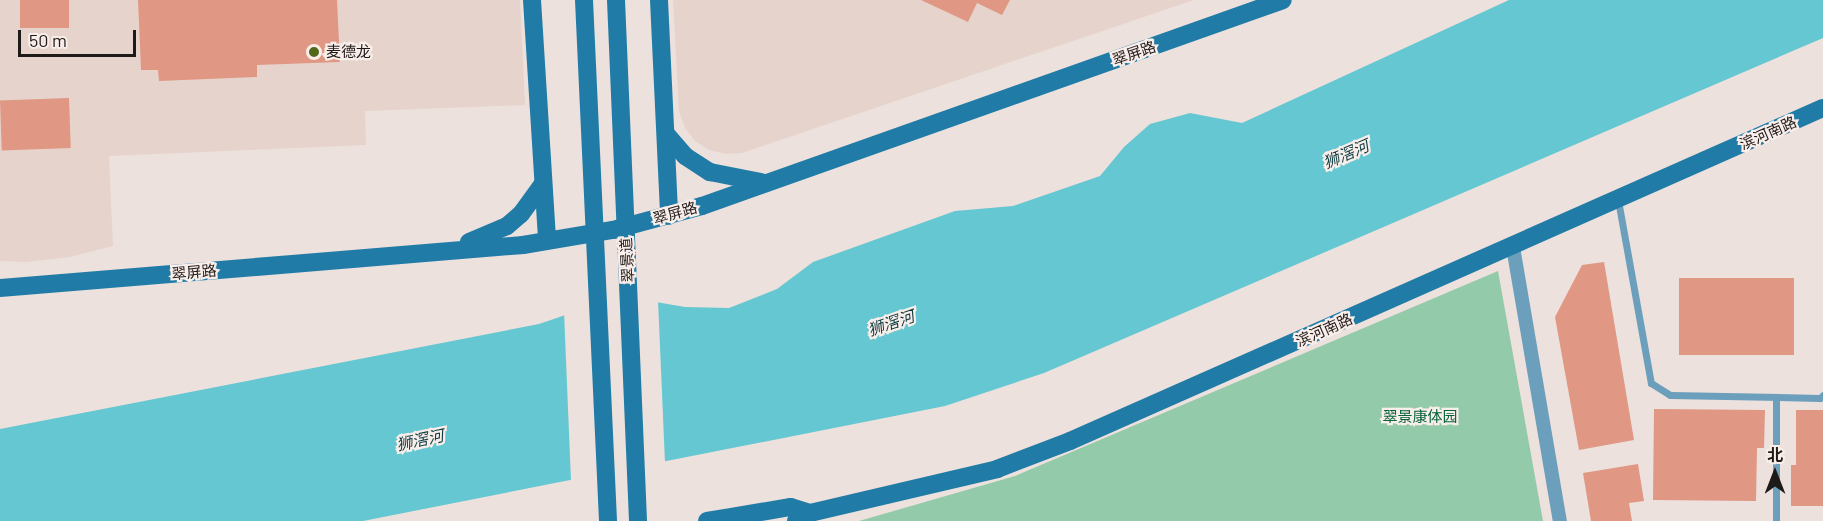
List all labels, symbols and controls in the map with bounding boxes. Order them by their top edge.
scale bar [21,18,140,56]
text: 50 m [29,29,67,51]
street label: 翠屏路 [1110,37,1158,69]
place label: 麦德龙 [326,43,371,61]
marker: 麦德龙 [307,45,321,59]
street label: 滨河南路 [1737,113,1799,153]
water label: 狮滘河 [1320,136,1372,172]
street label: 翠屏路 [651,198,699,228]
street label: 翠景道 [617,237,637,283]
street label: 翠屏路 [171,261,217,283]
water label: 狮滘河 [865,306,917,340]
street label: 滨河南路 [1293,310,1355,350]
park label: 翠景康体园 [1383,408,1457,426]
water label: 狮滘河 [395,426,445,454]
north arrow [1745,443,1805,503]
text: 北 [1767,445,1783,464]

